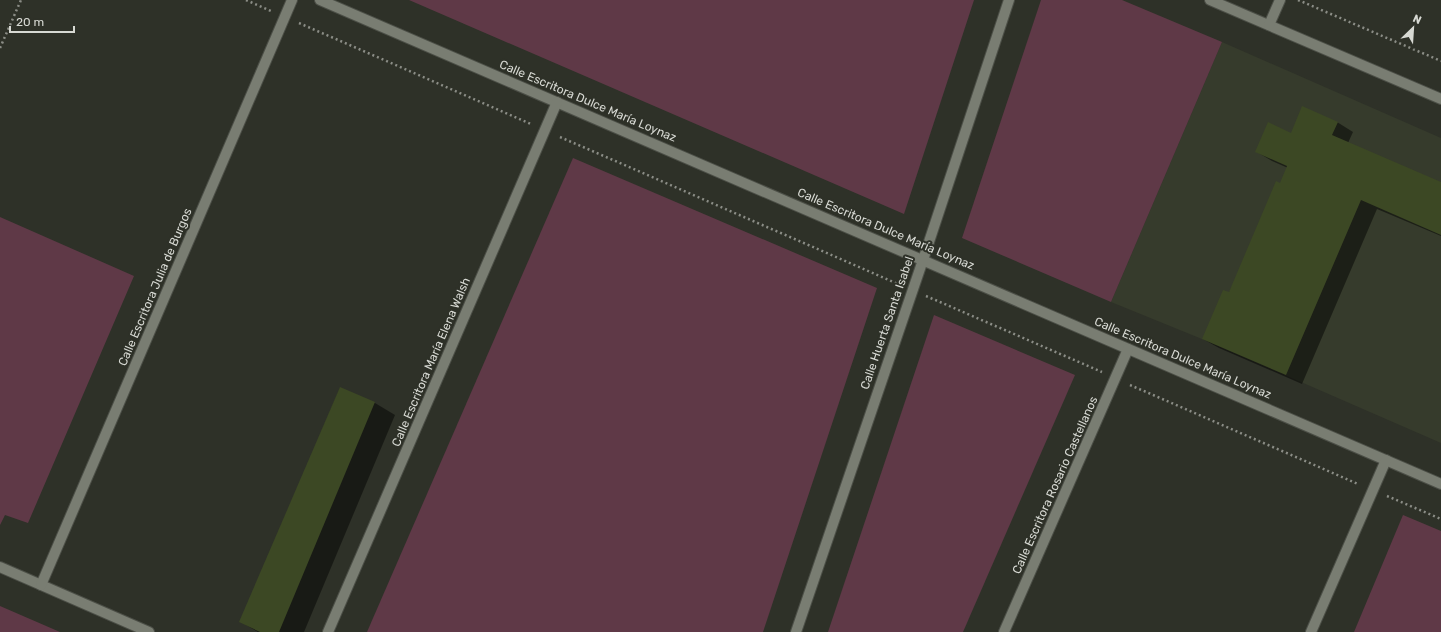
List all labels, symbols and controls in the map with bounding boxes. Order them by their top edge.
scale bar [10,8,74,34]
north arrow [1393,8,1433,48]
text: N [1411,12,1423,27]
text: 20 m [16,15,44,29]
street label: Calle Escritora Dulce María Loynaz [497,57,679,145]
street label: Calle Escritora Dulce María Loynaz [795,185,977,273]
street label: Calle Escritora Julia de Burgos [115,206,195,368]
street label: Calle Huerta Santa Isabel [858,255,916,391]
street label: Calle Escritora María Elena Walsh [389,275,473,449]
street label: Calle Escritora Dulce María Loynaz [1092,314,1274,402]
street label: Calle Escritora Rosario Castellanos [1009,394,1101,576]

